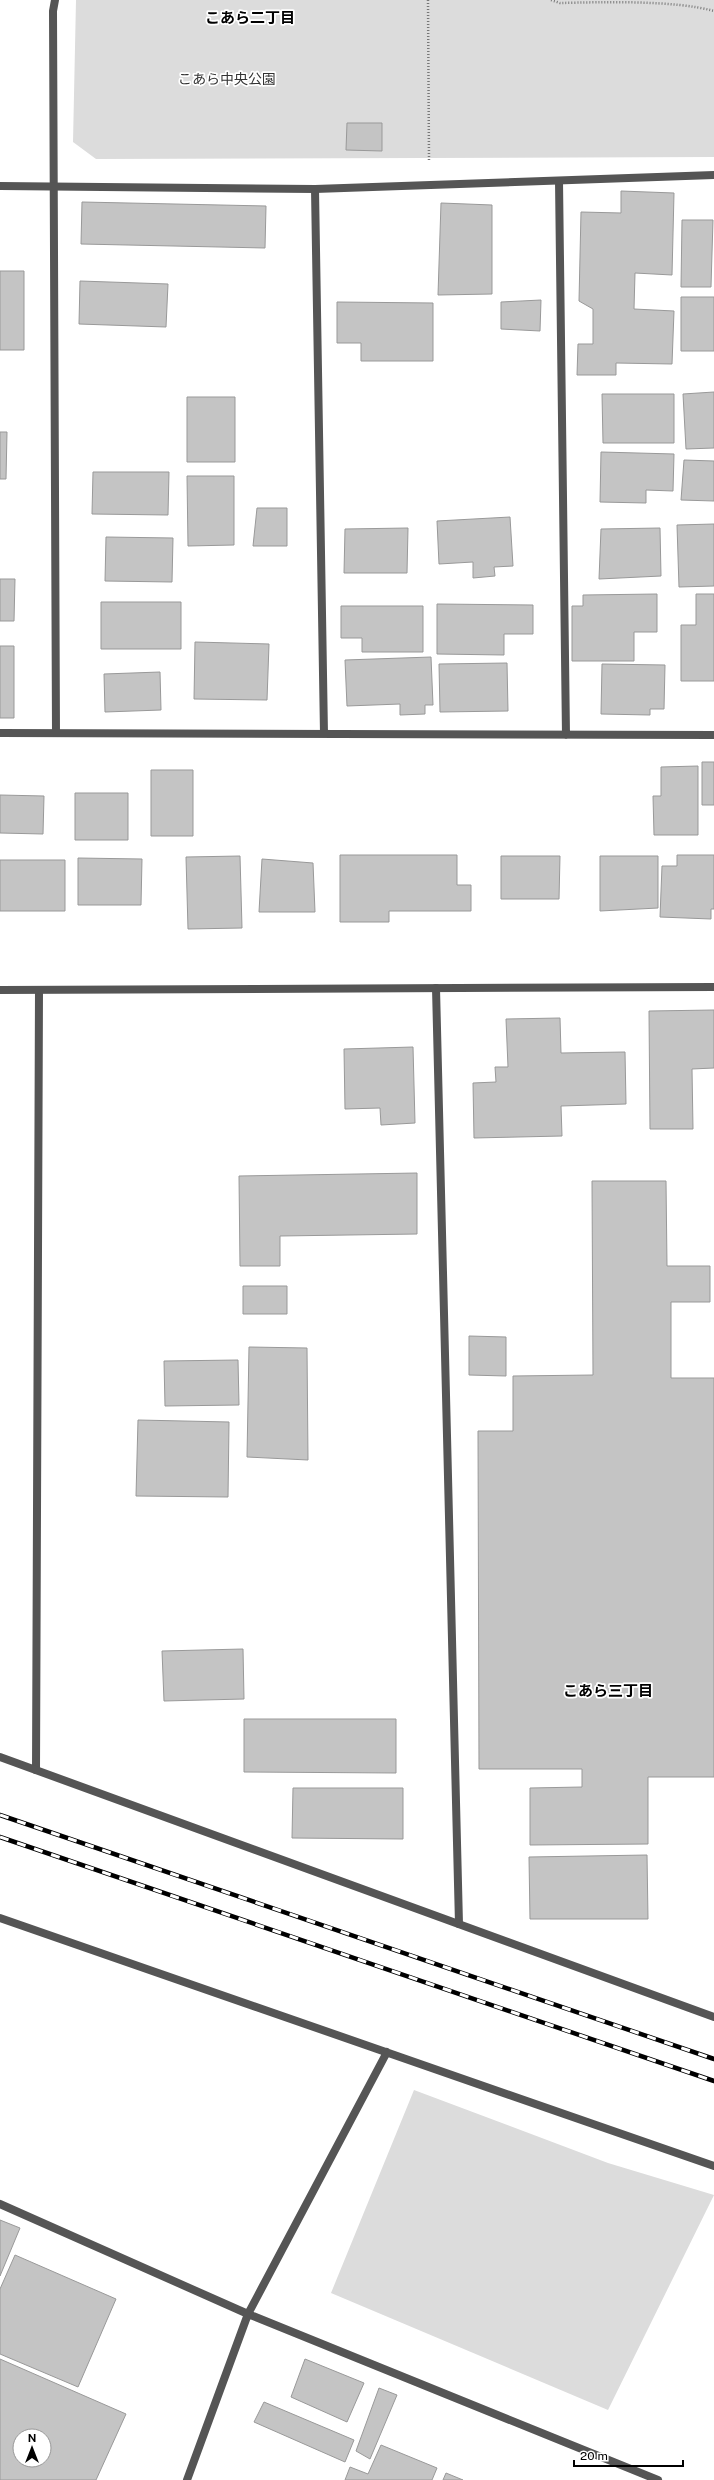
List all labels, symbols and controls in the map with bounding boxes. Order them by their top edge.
district label: こあら二丁目 [205,9,295,26]
park label: こあら中央公園 [178,71,276,87]
district label: こあら三丁目 [563,1682,653,1699]
north arrow [12,2428,52,2468]
text: N [28,2432,36,2444]
scale bar [574,2442,683,2468]
text: 20 m [580,2449,608,2463]

